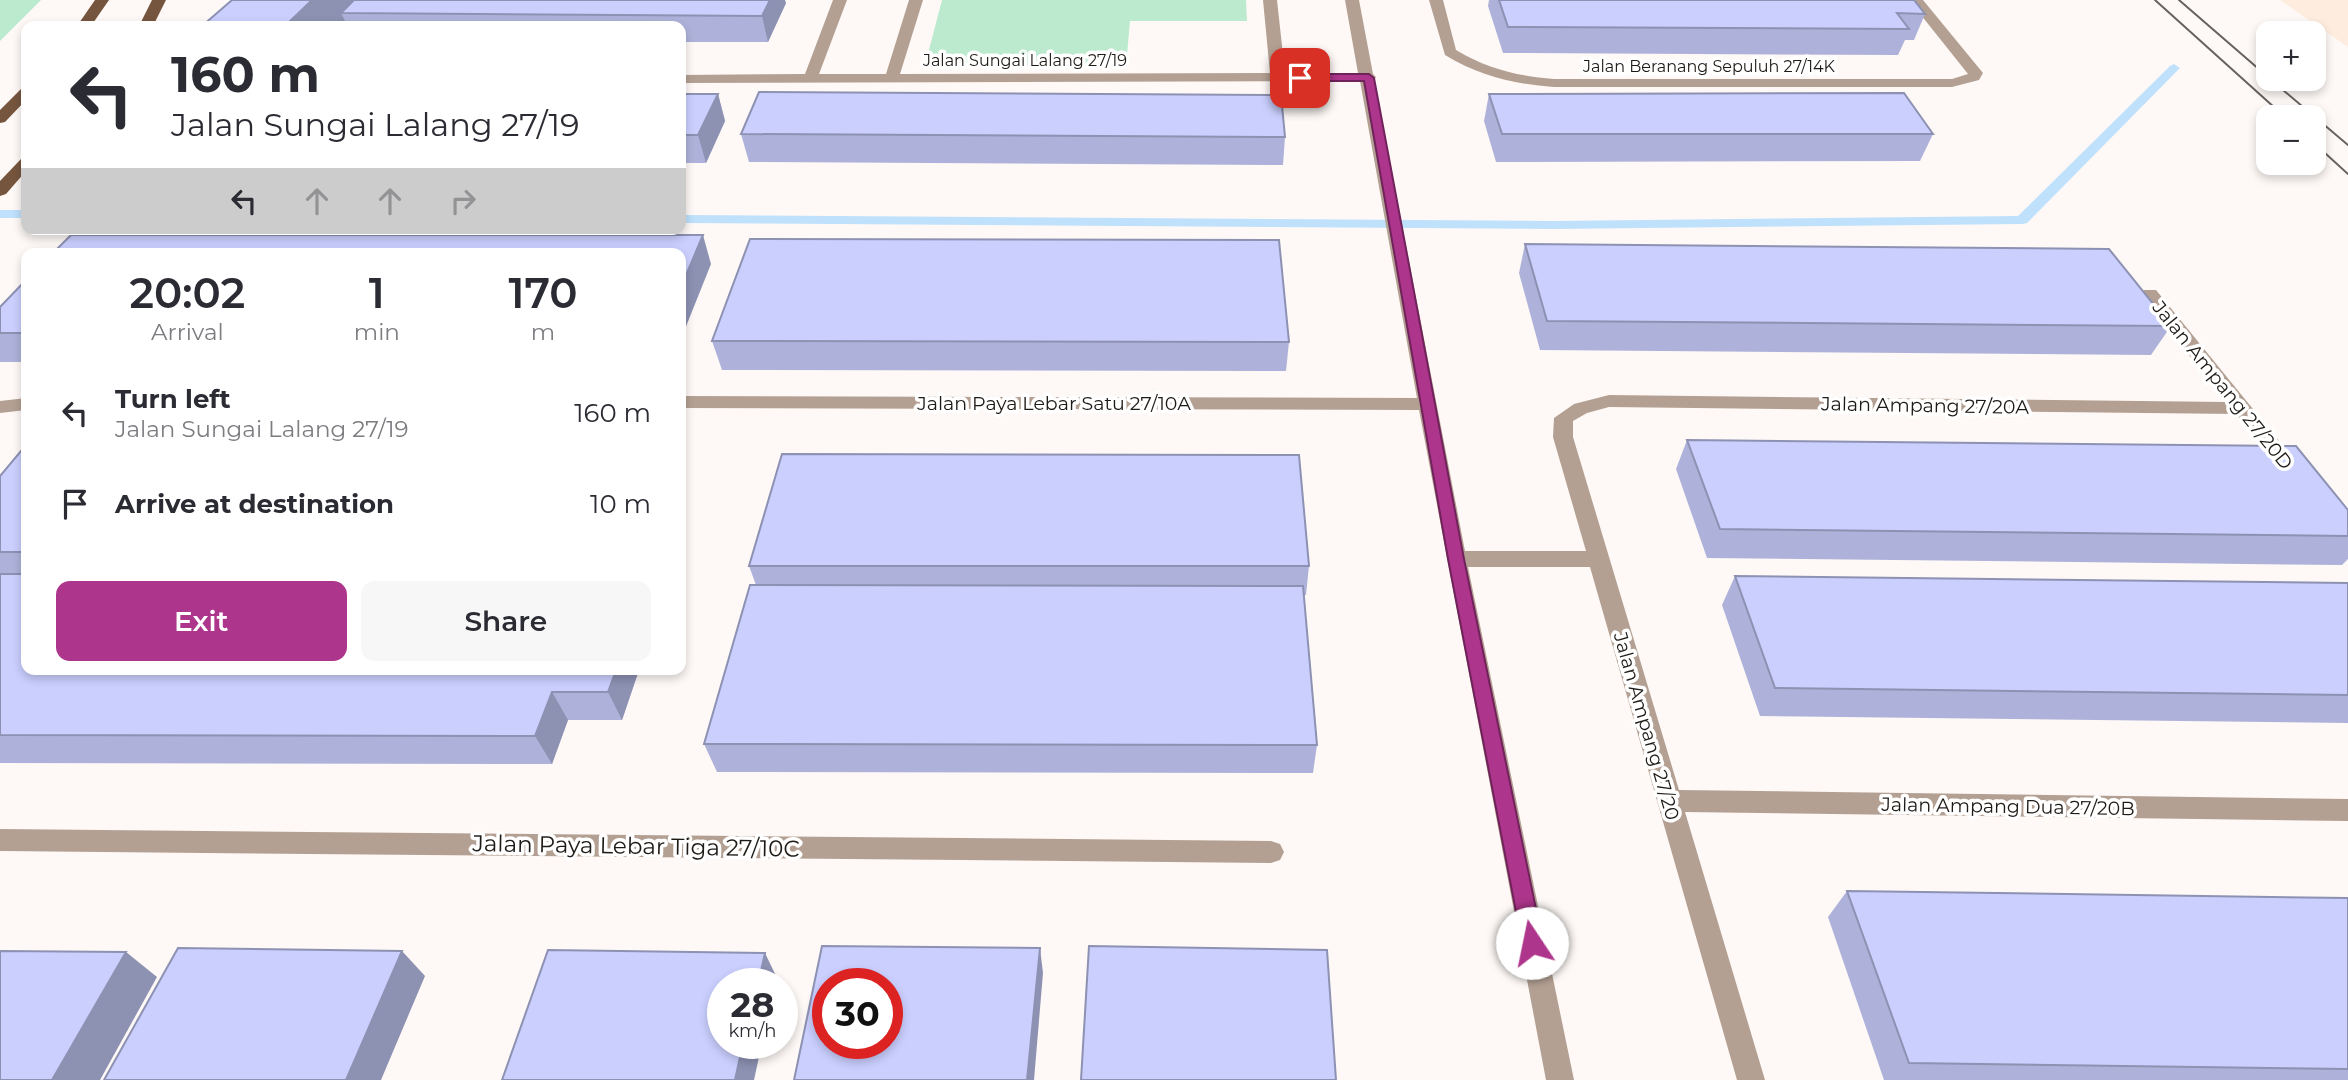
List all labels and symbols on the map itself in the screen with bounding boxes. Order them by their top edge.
pin [1270,48,1330,108]
street label: Jalan Sungai Lalang 27/19 [922,51,1127,70]
street label: Jalan Beranang Sepuluh 27/14K [1582,57,1836,76]
street label: Jalan Ampang 27/20D [2147,296,2298,474]
street label: Jalan Paya Lebar Satu 27/10A [916,392,1191,415]
street label: Jalan Ampang 27/20A [1820,392,2029,419]
street label: Jalan Ampang 27/20 [1608,629,1684,823]
street label: Jalan Ampang Dua 27/20B [1880,793,2135,820]
street label: Jalan Paya Lebar Tiga 27/10C [471,829,800,863]
position arrow [1495,906,1569,980]
speed limit sign: 30 [812,968,903,1059]

